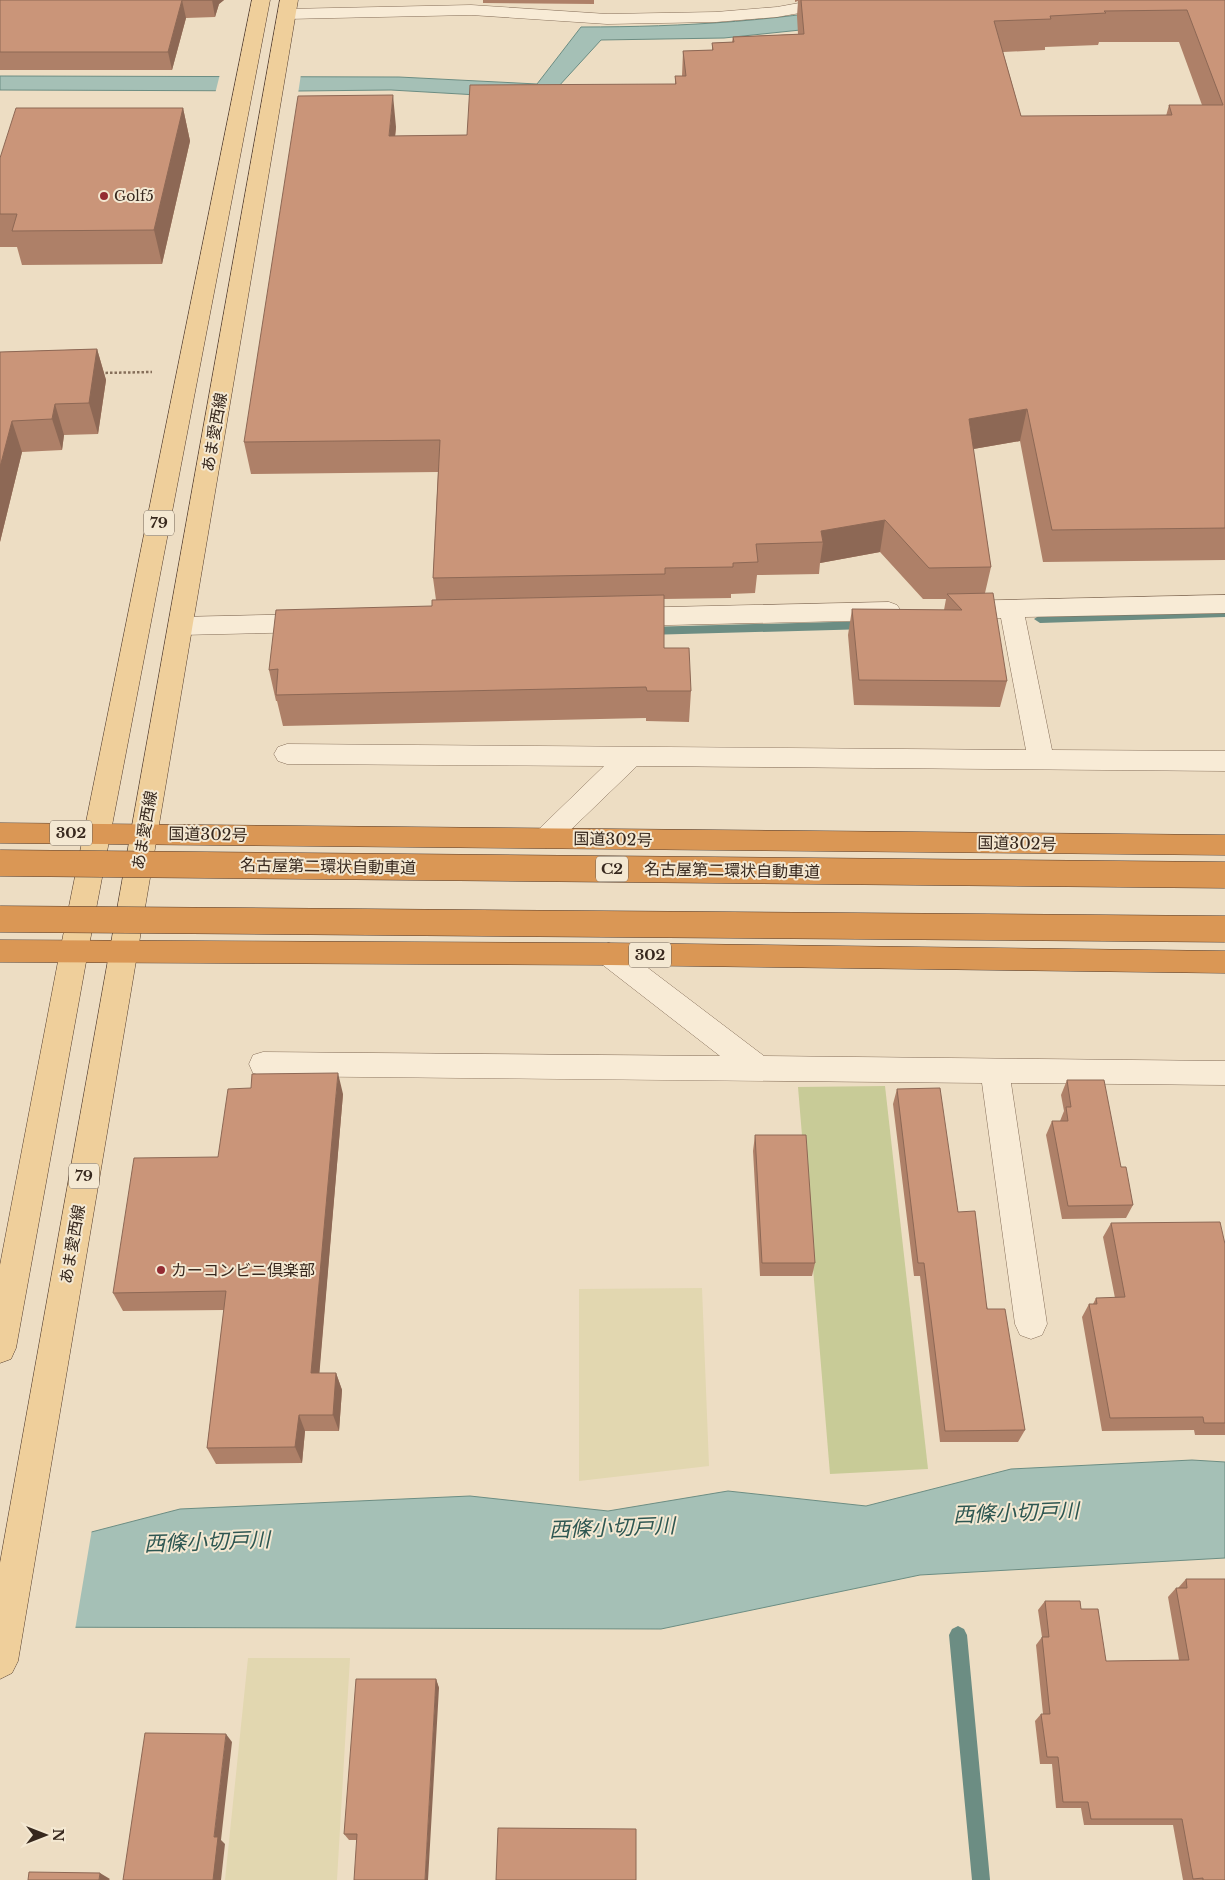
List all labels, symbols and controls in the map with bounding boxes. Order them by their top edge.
place label: Golf5 [114,187,154,205]
marker: Golf5 [98,190,110,202]
street label: あま愛西線 [197,391,231,473]
road number: 79 [144,510,174,536]
street label: あま愛西線 [127,789,161,871]
road number: 302 [50,820,92,846]
street label: 国道302号 [168,823,248,845]
street label: 国道302号 [573,828,653,850]
street label: 国道302号 [977,832,1057,854]
street label: 名古屋第二環状自動車道 [240,854,416,878]
road number: C2 [596,856,628,882]
street label: 名古屋第二環状自動車道 [644,858,820,882]
road number: 302 [629,942,671,968]
road number: 79 [69,1164,99,1188]
street label: あま愛西線 [55,1203,89,1285]
place label: カーコンビニ倶楽部 [171,1260,315,1280]
marker: カーコンビニ倶楽部 [155,1264,167,1276]
water label: 西條小切戸川 [953,1498,1081,1528]
water label: 西條小切戸川 [549,1513,677,1543]
water label: 西條小切戸川 [144,1527,272,1557]
north arrow [20,1810,70,1860]
text: N [49,1828,67,1842]

